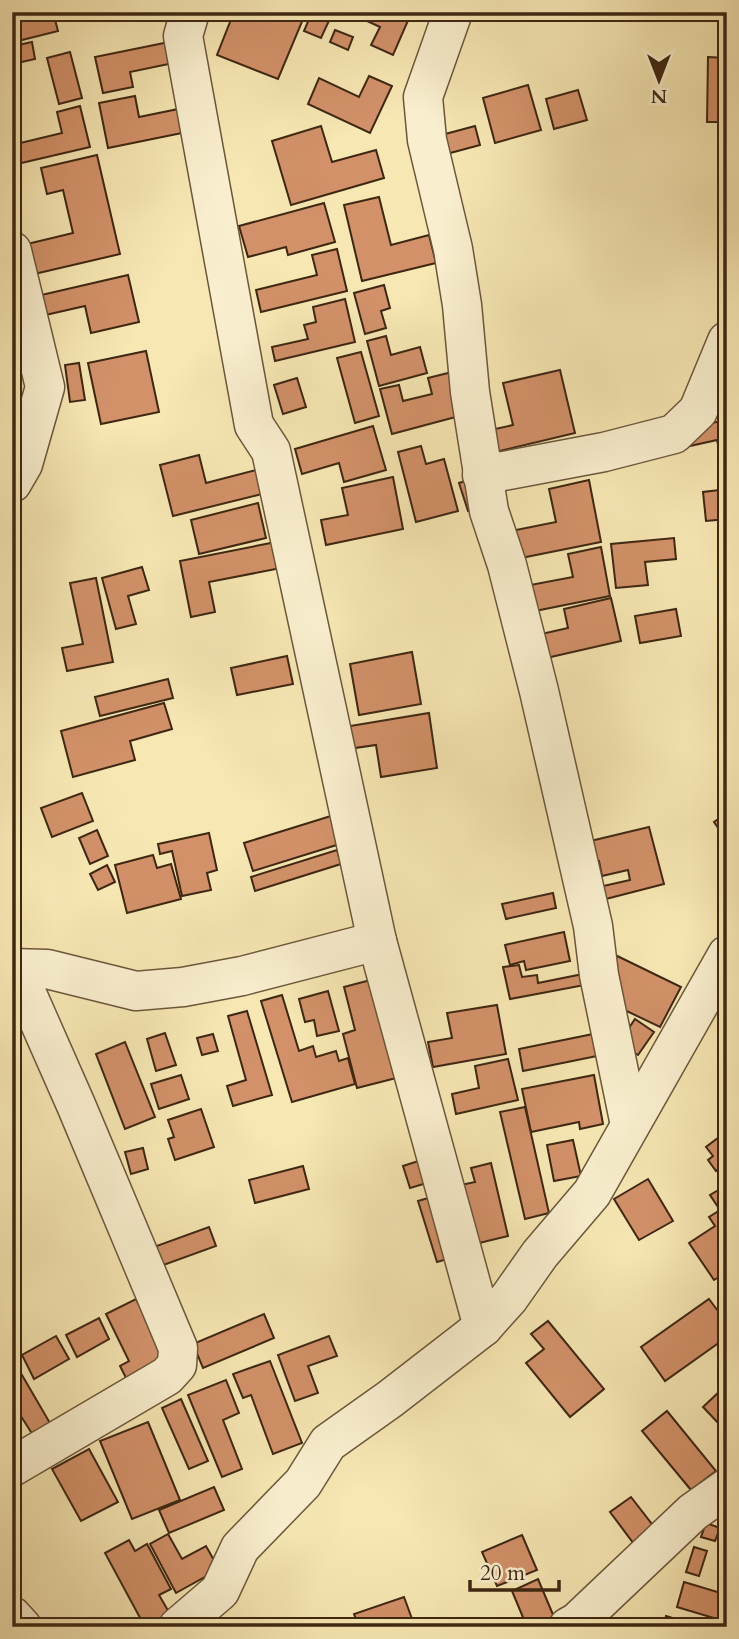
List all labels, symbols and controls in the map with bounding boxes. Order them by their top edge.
north arrow [624,46,694,116]
text: N [650,83,667,109]
scale bar [470,1548,559,1592]
text: 20 m [480,1559,525,1588]

